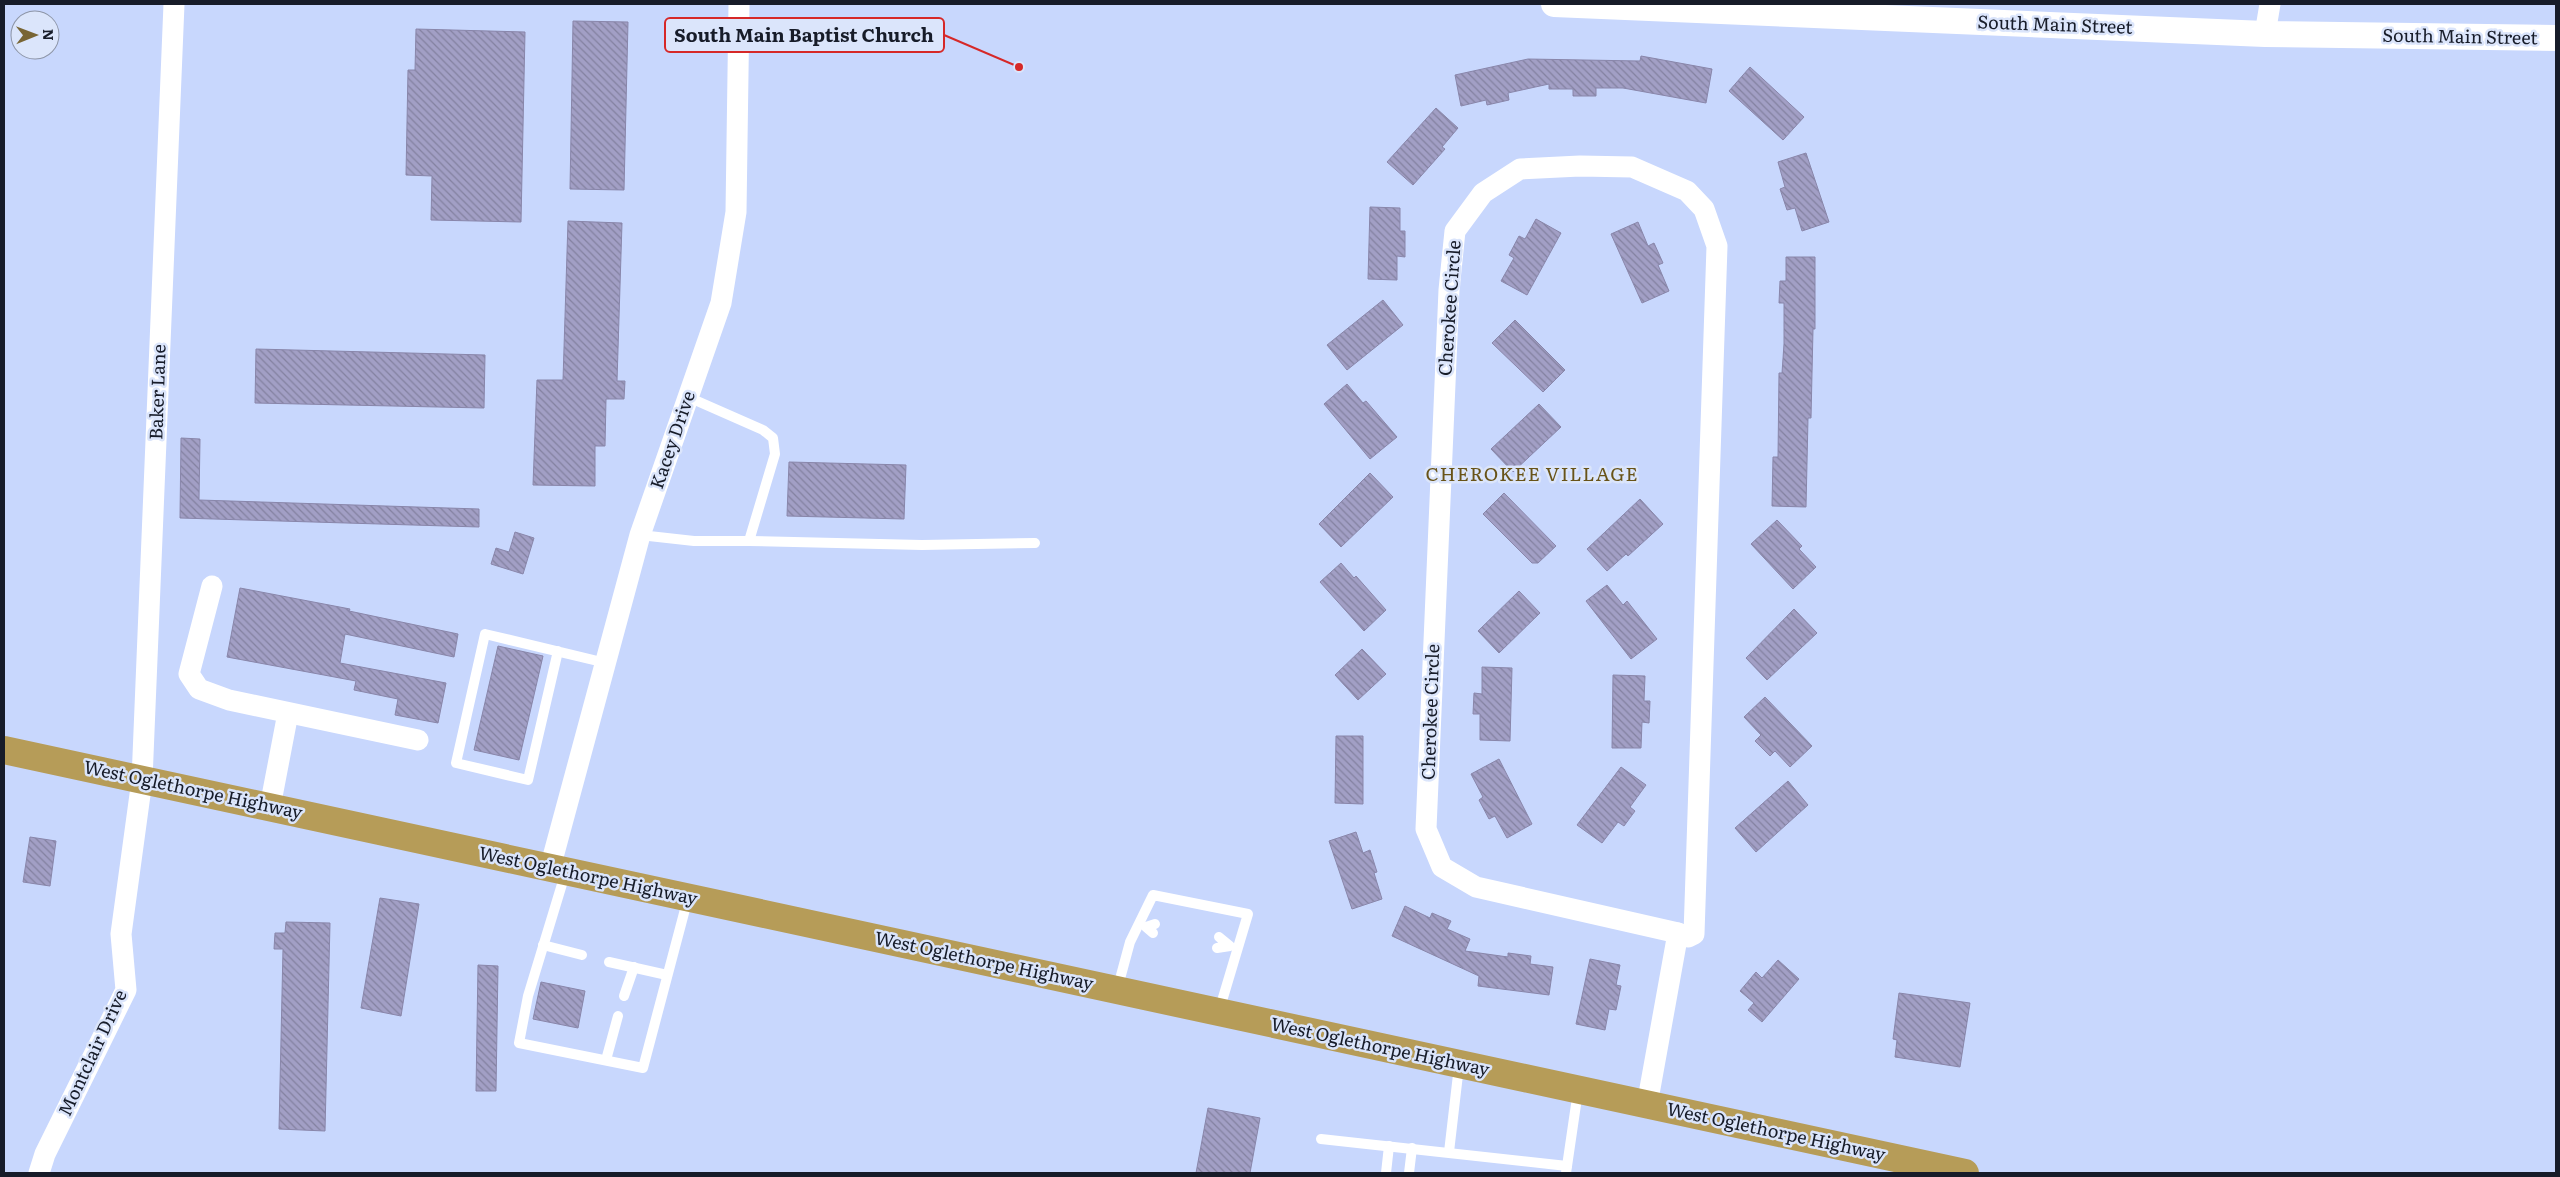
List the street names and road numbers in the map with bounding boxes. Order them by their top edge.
street label: South Main Street [1977,7,2134,40]
street label: South Main Street [2382,21,2539,50]
street label: Cherokee Circle [1430,239,1467,377]
street label: Baker Lane [141,344,172,440]
street label: Kacey Drive [642,387,701,492]
street label: Cherokee Circle [1414,644,1445,780]
street label: West Oglethorpe Highway [81,752,306,825]
street label: West Oglethorpe Highway [476,838,701,911]
street label: West Oglethorpe Highway [872,923,1097,996]
street label: Montclair Drive [51,985,133,1120]
street label: West Oglethorpe Highway [1268,1009,1493,1082]
street label: West Oglethorpe Highway [1664,1094,1889,1167]

